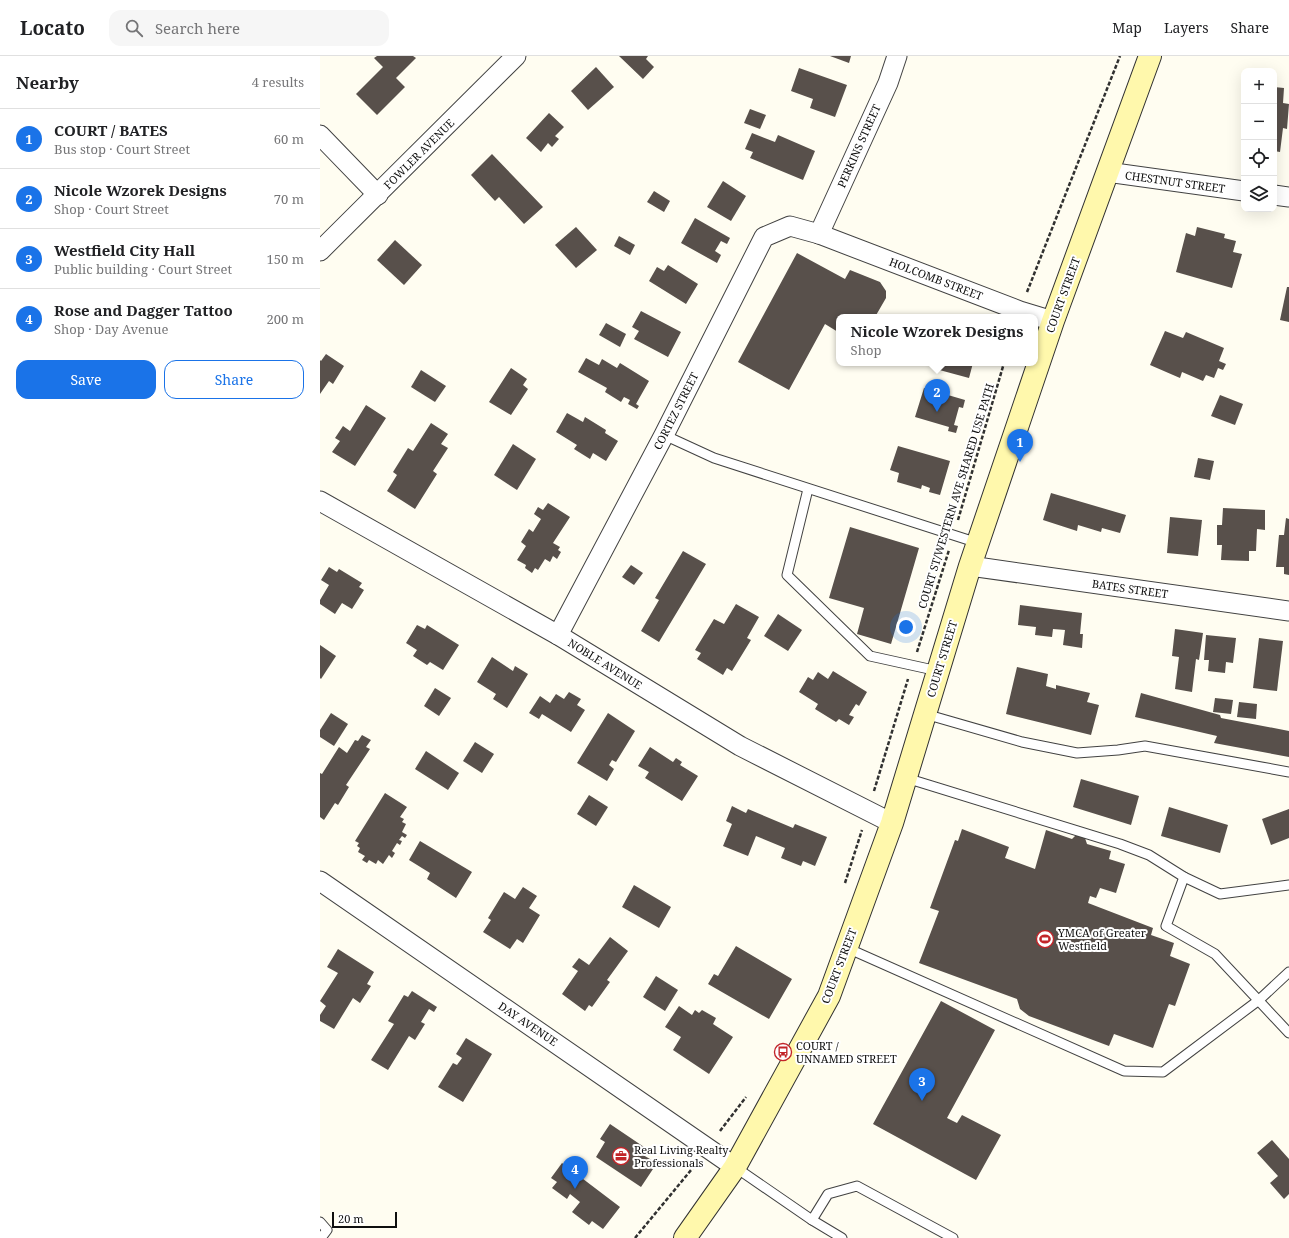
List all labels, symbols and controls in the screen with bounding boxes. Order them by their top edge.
search box [109,10,389,46]
text: Locato [20,15,85,41]
icon: search [123,17,145,39]
text: Search here [155,18,240,38]
text: Map [1112,18,1142,37]
text: Layers [1164,18,1209,37]
text: Share [1231,18,1269,37]
map controls [1241,68,1277,212]
button: + [1241,68,1277,104]
text: Nearby [16,71,79,94]
text: 4 results [252,73,304,91]
street label: PERKINS STREET [833,101,884,190]
button: − [1241,104,1277,140]
street label: FOWLER AVENUE [380,115,457,192]
text: COURT / BATES [54,120,168,140]
text: 1 [25,130,33,148]
text: 60 m [274,130,304,148]
text: Bus stop · Court Street [54,140,190,158]
button: locate [1241,140,1277,176]
street label: CHESTNUT STREET [1124,167,1226,196]
button: layers [1241,176,1277,212]
text: Nicole Wzorek Designs [54,180,227,200]
text: 2 [25,190,33,208]
text: 70 m [274,190,304,208]
text: Shop · Court Street [54,200,169,218]
text: Westfield City Hall [54,240,195,260]
text: 3 [25,250,33,268]
text: 150 m [267,250,304,268]
street label: HOLCOMB STREET [887,254,985,303]
street label: COURT STREET [1042,255,1083,335]
text: Public building · Court Street [54,260,232,278]
text: Rose and Dagger Tattoo [54,300,233,320]
text: 4 [25,310,33,328]
text: 200 m [267,310,304,328]
popup [836,314,1038,366]
text: Shop · Day Avenue [54,320,169,338]
text: Nicole Wzorek Designs [851,321,1023,341]
text: Shop [851,341,881,359]
button: Save [16,360,156,399]
button: Share [164,360,304,399]
street label: CORTEZ STREET [650,369,702,452]
pin: 2 [924,379,950,412]
street label: COURT ST/WESTERN AVE SHARED USE PATH [914,381,997,610]
pin: 1 [1007,429,1033,462]
street label: BATES STREET [1091,576,1169,601]
your location [896,617,916,637]
street label: COURT STREET [923,618,960,699]
street label: NOBLE AVENUE [565,635,645,692]
place label: YMCA of Greater Westfield [1057,925,1147,953]
street label: COURT STREET [817,926,860,1006]
sports icon: YMCA of Greater Westfield [1035,929,1055,949]
street label: DAY AVENUE [496,998,561,1049]
place label: COURT / UNNAMED STREET [796,1038,897,1066]
bus stop icon: COURT / UNNAMED STREET [773,1042,793,1062]
pin: 3 [909,1068,935,1101]
place label: Real Living Realty Professionals [634,1142,729,1170]
office icon: Real Living Realty Professionals [611,1146,631,1166]
pin: 4 [562,1156,588,1189]
scale bar [332,1210,397,1229]
text: 20 m [338,1211,364,1226]

